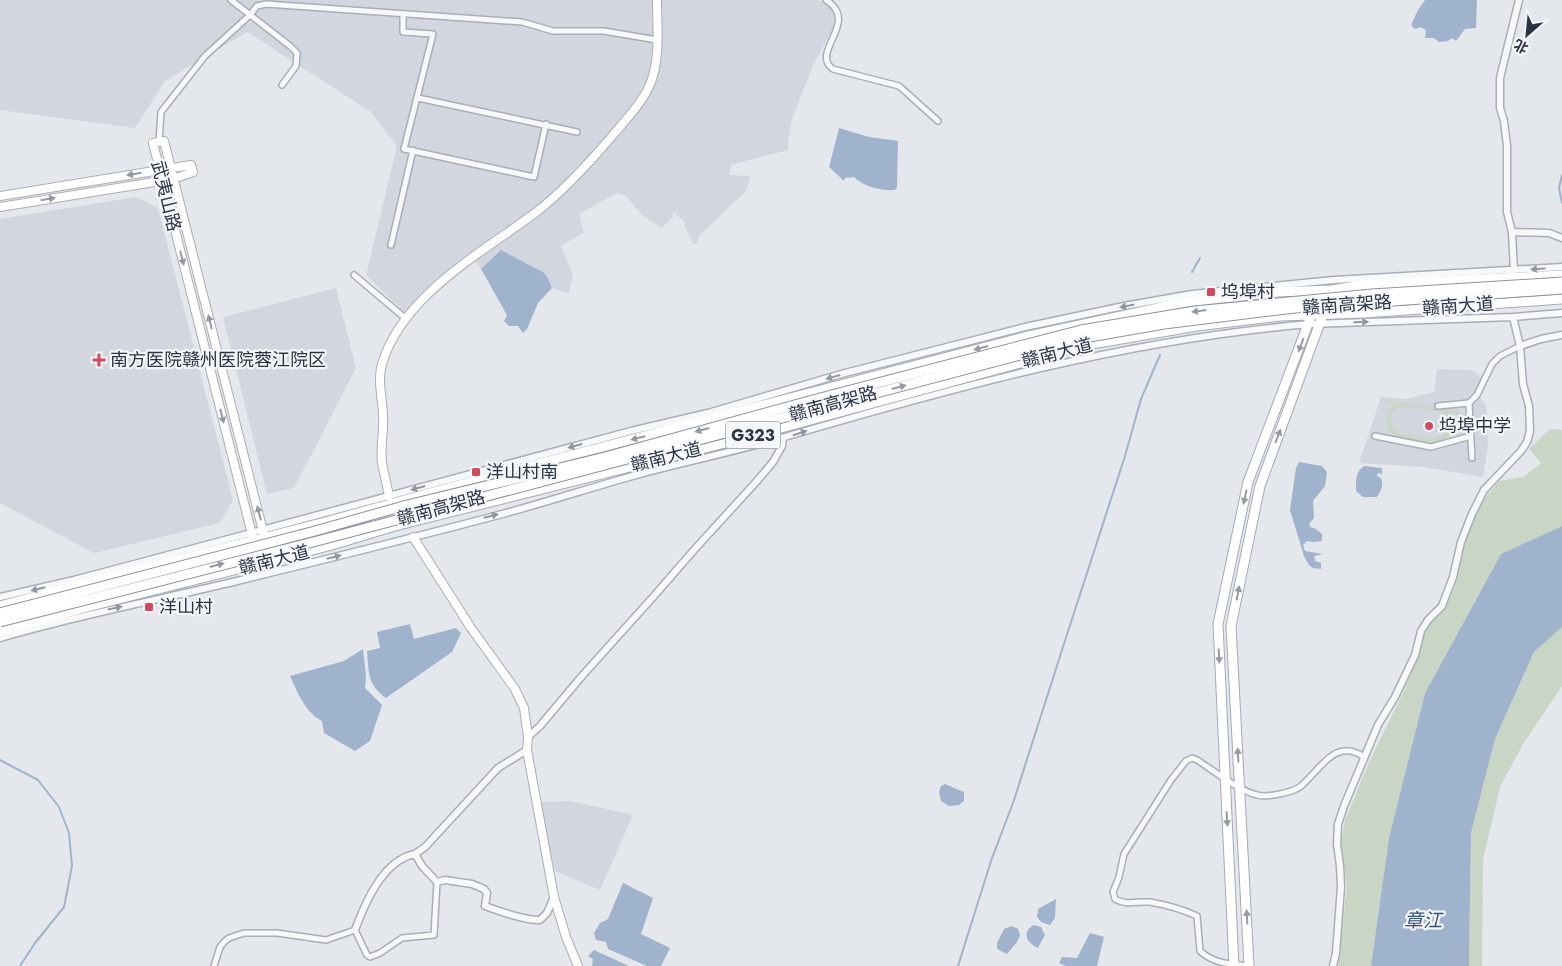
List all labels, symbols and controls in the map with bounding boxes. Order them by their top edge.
north arrow [1502,10,1552,60]
text: 北 [1510,34,1532,59]
street label: 武夷山路 [145,158,187,234]
one-way arrow [125,171,141,179]
one-way arrow [40,195,56,203]
one-way arrow [178,251,186,266]
one-way arrow [1530,265,1546,273]
place label: 坞埠村 [1221,279,1275,305]
marker: 坞埠村 [1205,286,1217,298]
street label: 赣南高架路 [1301,289,1393,321]
street label: 赣南大道 [1421,291,1495,321]
one-way arrow [1119,302,1135,310]
one-way arrow [1191,307,1207,315]
one-way arrow [206,315,214,330]
one-way arrow [1353,318,1369,326]
street label: 赣南大道 [1019,332,1095,374]
one-way arrow [1297,338,1305,352]
one-way arrow [974,344,989,352]
place label: 南方医院赣州医院蓉江院区 [110,347,326,373]
marker: 南方医院赣州医院蓉江院区 [92,353,106,367]
one-way arrow [825,373,840,381]
street label: 赣南高架路 [786,380,880,428]
one-way arrow [891,383,906,391]
one-way arrow [218,408,226,424]
place label: 坞埠中学 [1439,413,1511,439]
marker: 坞埠中学 [1423,420,1435,432]
road number: G323 [726,422,780,448]
one-way arrow [694,427,709,435]
one-way arrow [793,428,808,436]
one-way arrow [1275,429,1282,444]
one-way arrow [630,435,645,443]
street label: 赣南大道 [628,436,704,478]
one-way arrow [567,442,582,450]
place label: 洋山村南 [486,459,558,485]
marker: 洋山村南 [470,466,482,478]
street label: 赣南高架路 [394,484,488,532]
one-way arrow [410,485,425,493]
one-way arrow [1240,489,1248,505]
one-way arrow [255,506,263,521]
one-way arrow [484,512,499,520]
street label: 赣南大道 [236,539,312,581]
one-way arrow [326,552,341,560]
one-way arrow [209,561,224,569]
one-way arrow [31,585,46,593]
one-way arrow [1234,586,1242,601]
place label: 洋山村 [159,594,213,620]
marker: 洋山村 [143,601,155,613]
one-way arrow [107,604,122,612]
one-way arrow [1216,649,1224,665]
one-way arrow [1234,747,1242,763]
one-way arrow [1223,811,1231,827]
water label: 章江 [1404,907,1444,934]
one-way arrow [1242,909,1250,925]

